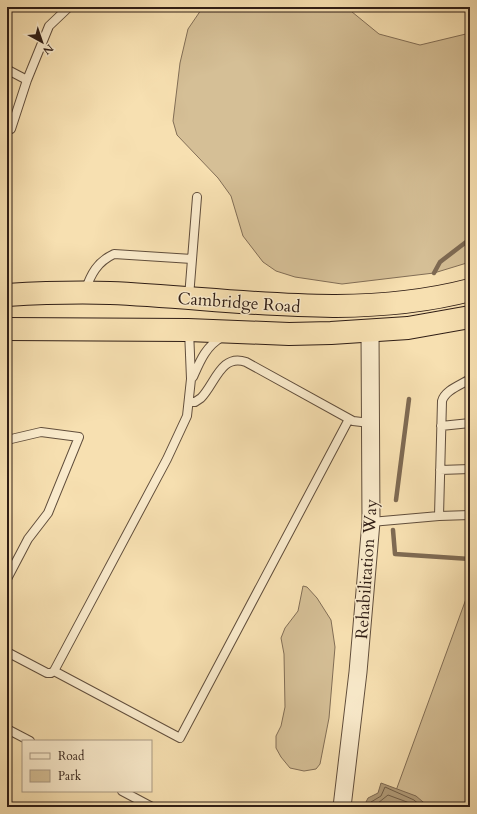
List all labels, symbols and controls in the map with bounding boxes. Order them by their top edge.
north arrow [22,22,62,62]
text: N [39,40,57,58]
street label: Cambridge Road [177,287,301,318]
street label: Rehabilitation Way [350,498,383,640]
legend [22,740,152,792]
text: Road [58,748,85,764]
text: Park [58,768,82,784]

